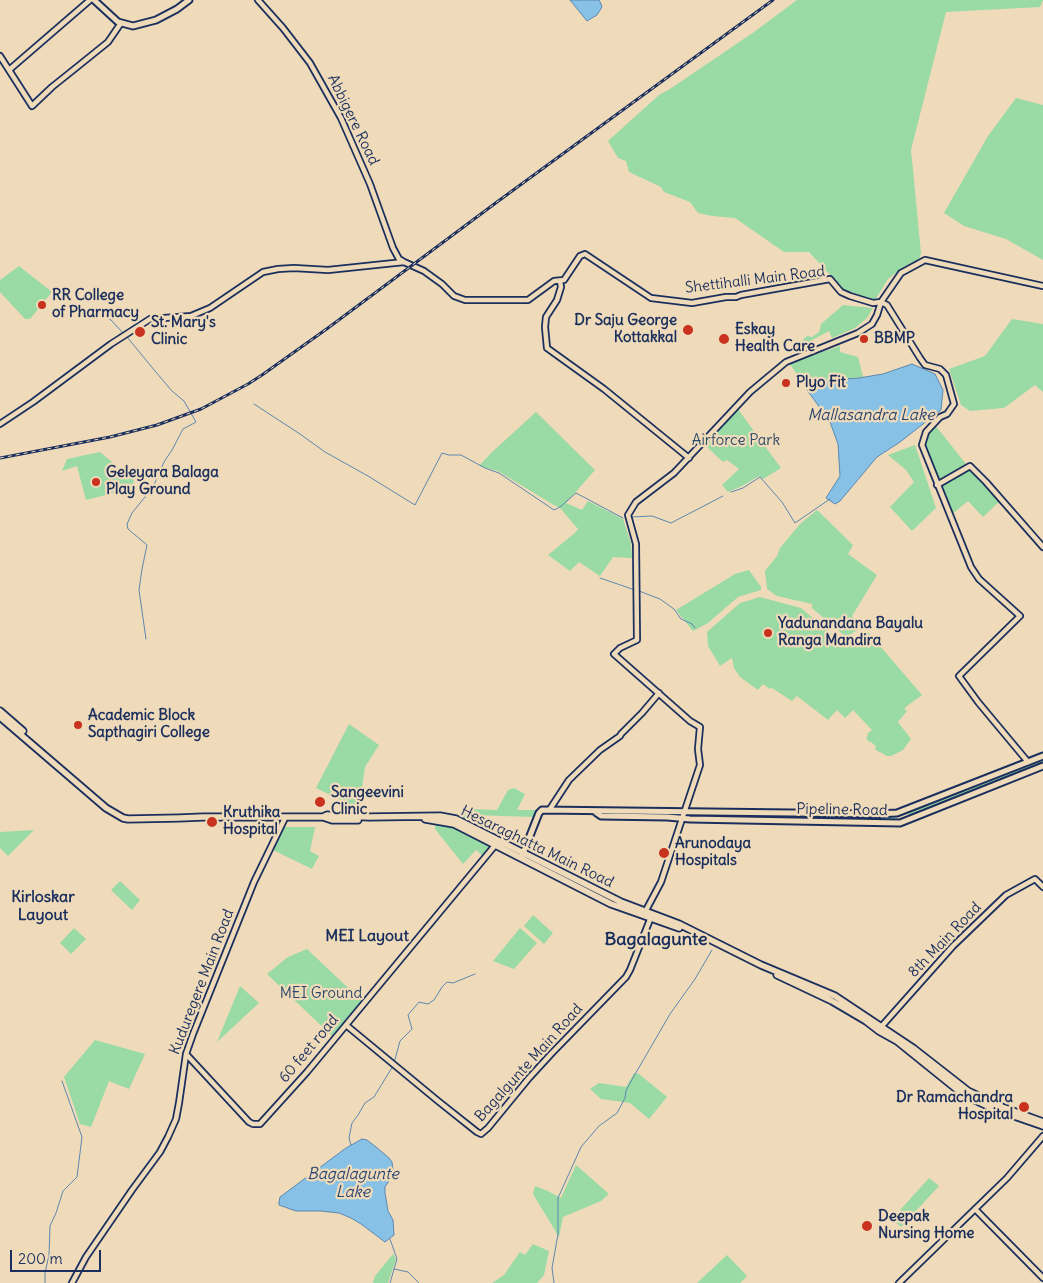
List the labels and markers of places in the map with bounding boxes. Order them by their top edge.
place label: RR College of Pharmacy [52,287,139,322]
marker: RR College of Pharmacy [36,299,48,311]
place label: Dr Saju George Kottakkal [574,312,677,347]
place label: St. Mary's Clinic [151,314,216,349]
place label: Eskay Health Care [735,321,815,356]
marker: Dr Saju George Kottakkal [681,323,695,337]
marker: St. Mary's Clinic [133,325,147,339]
place label: BBMP [874,330,915,348]
marker: Eskay Health Care [717,332,731,346]
marker: BBMP [858,333,870,345]
place label: Plyo Fit [796,374,846,392]
marker: Plyo Fit [780,377,792,389]
place label: Geleyara Balaga Play Ground [106,464,219,499]
marker: Geleyara Balaga Play Ground [90,476,102,488]
place label: Yadunandana Bayalu Ranga Mandira [778,615,923,650]
marker: Yadunandana Bayalu Ranga Mandira [762,627,774,639]
place label: Academic Block Sapthagiri College [88,707,210,742]
marker: Academic Block Sapthagiri College [72,719,84,731]
place label: Sangeevini Clinic [331,784,404,819]
marker: Sangeevini Clinic [313,795,327,809]
place label: Kruthika Hospital [223,804,280,839]
marker: Kruthika Hospital [205,815,219,829]
place label: Arunodaya Hospitals [675,835,751,870]
marker: Arunodaya Hospitals [657,846,671,860]
place label: Dr Ramachandra Hospital [896,1089,1013,1124]
marker: Dr Ramachandra Hospital [1017,1100,1031,1114]
place label: Deepak Nursing Home [878,1208,974,1243]
marker: Deepak Nursing Home [860,1219,874,1233]

